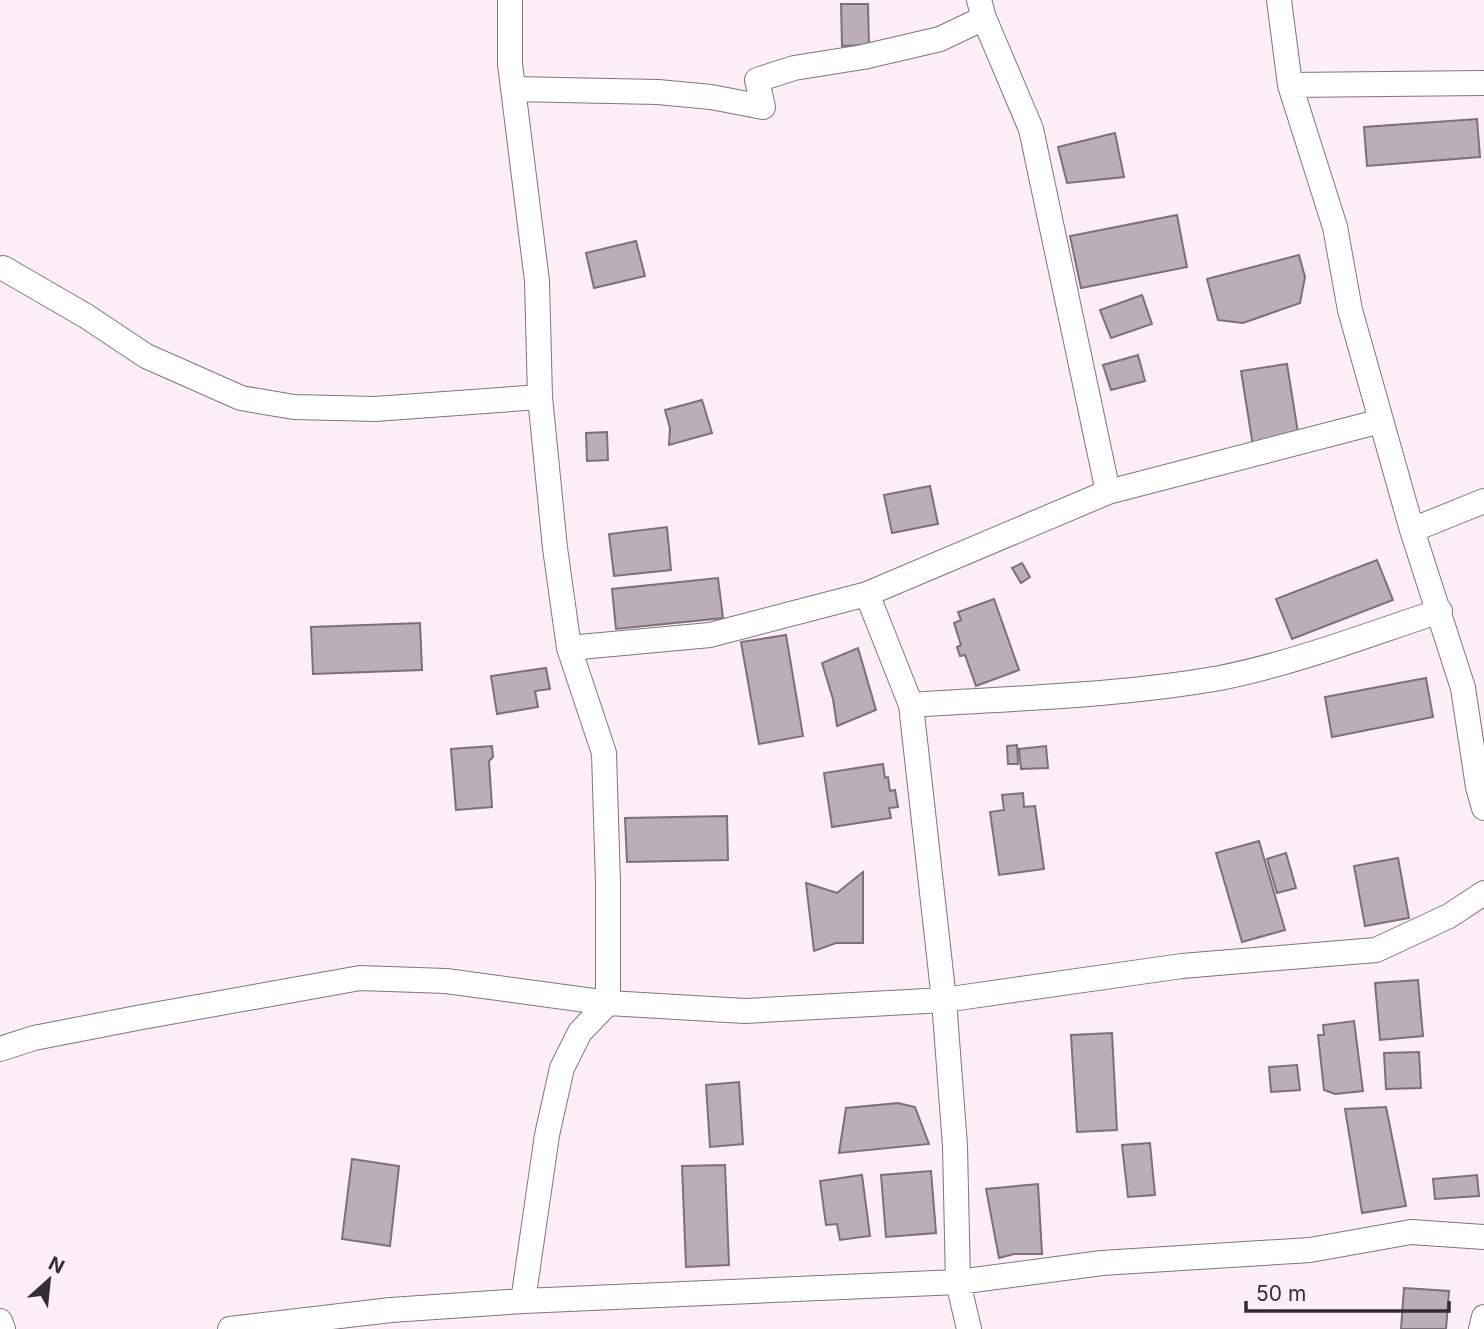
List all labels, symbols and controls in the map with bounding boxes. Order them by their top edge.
north arrow [14,1245,84,1315]
text: N [45,1252,68,1279]
scale bar [1246,1270,1449,1314]
text: 50 m [1256,1281,1306,1306]

